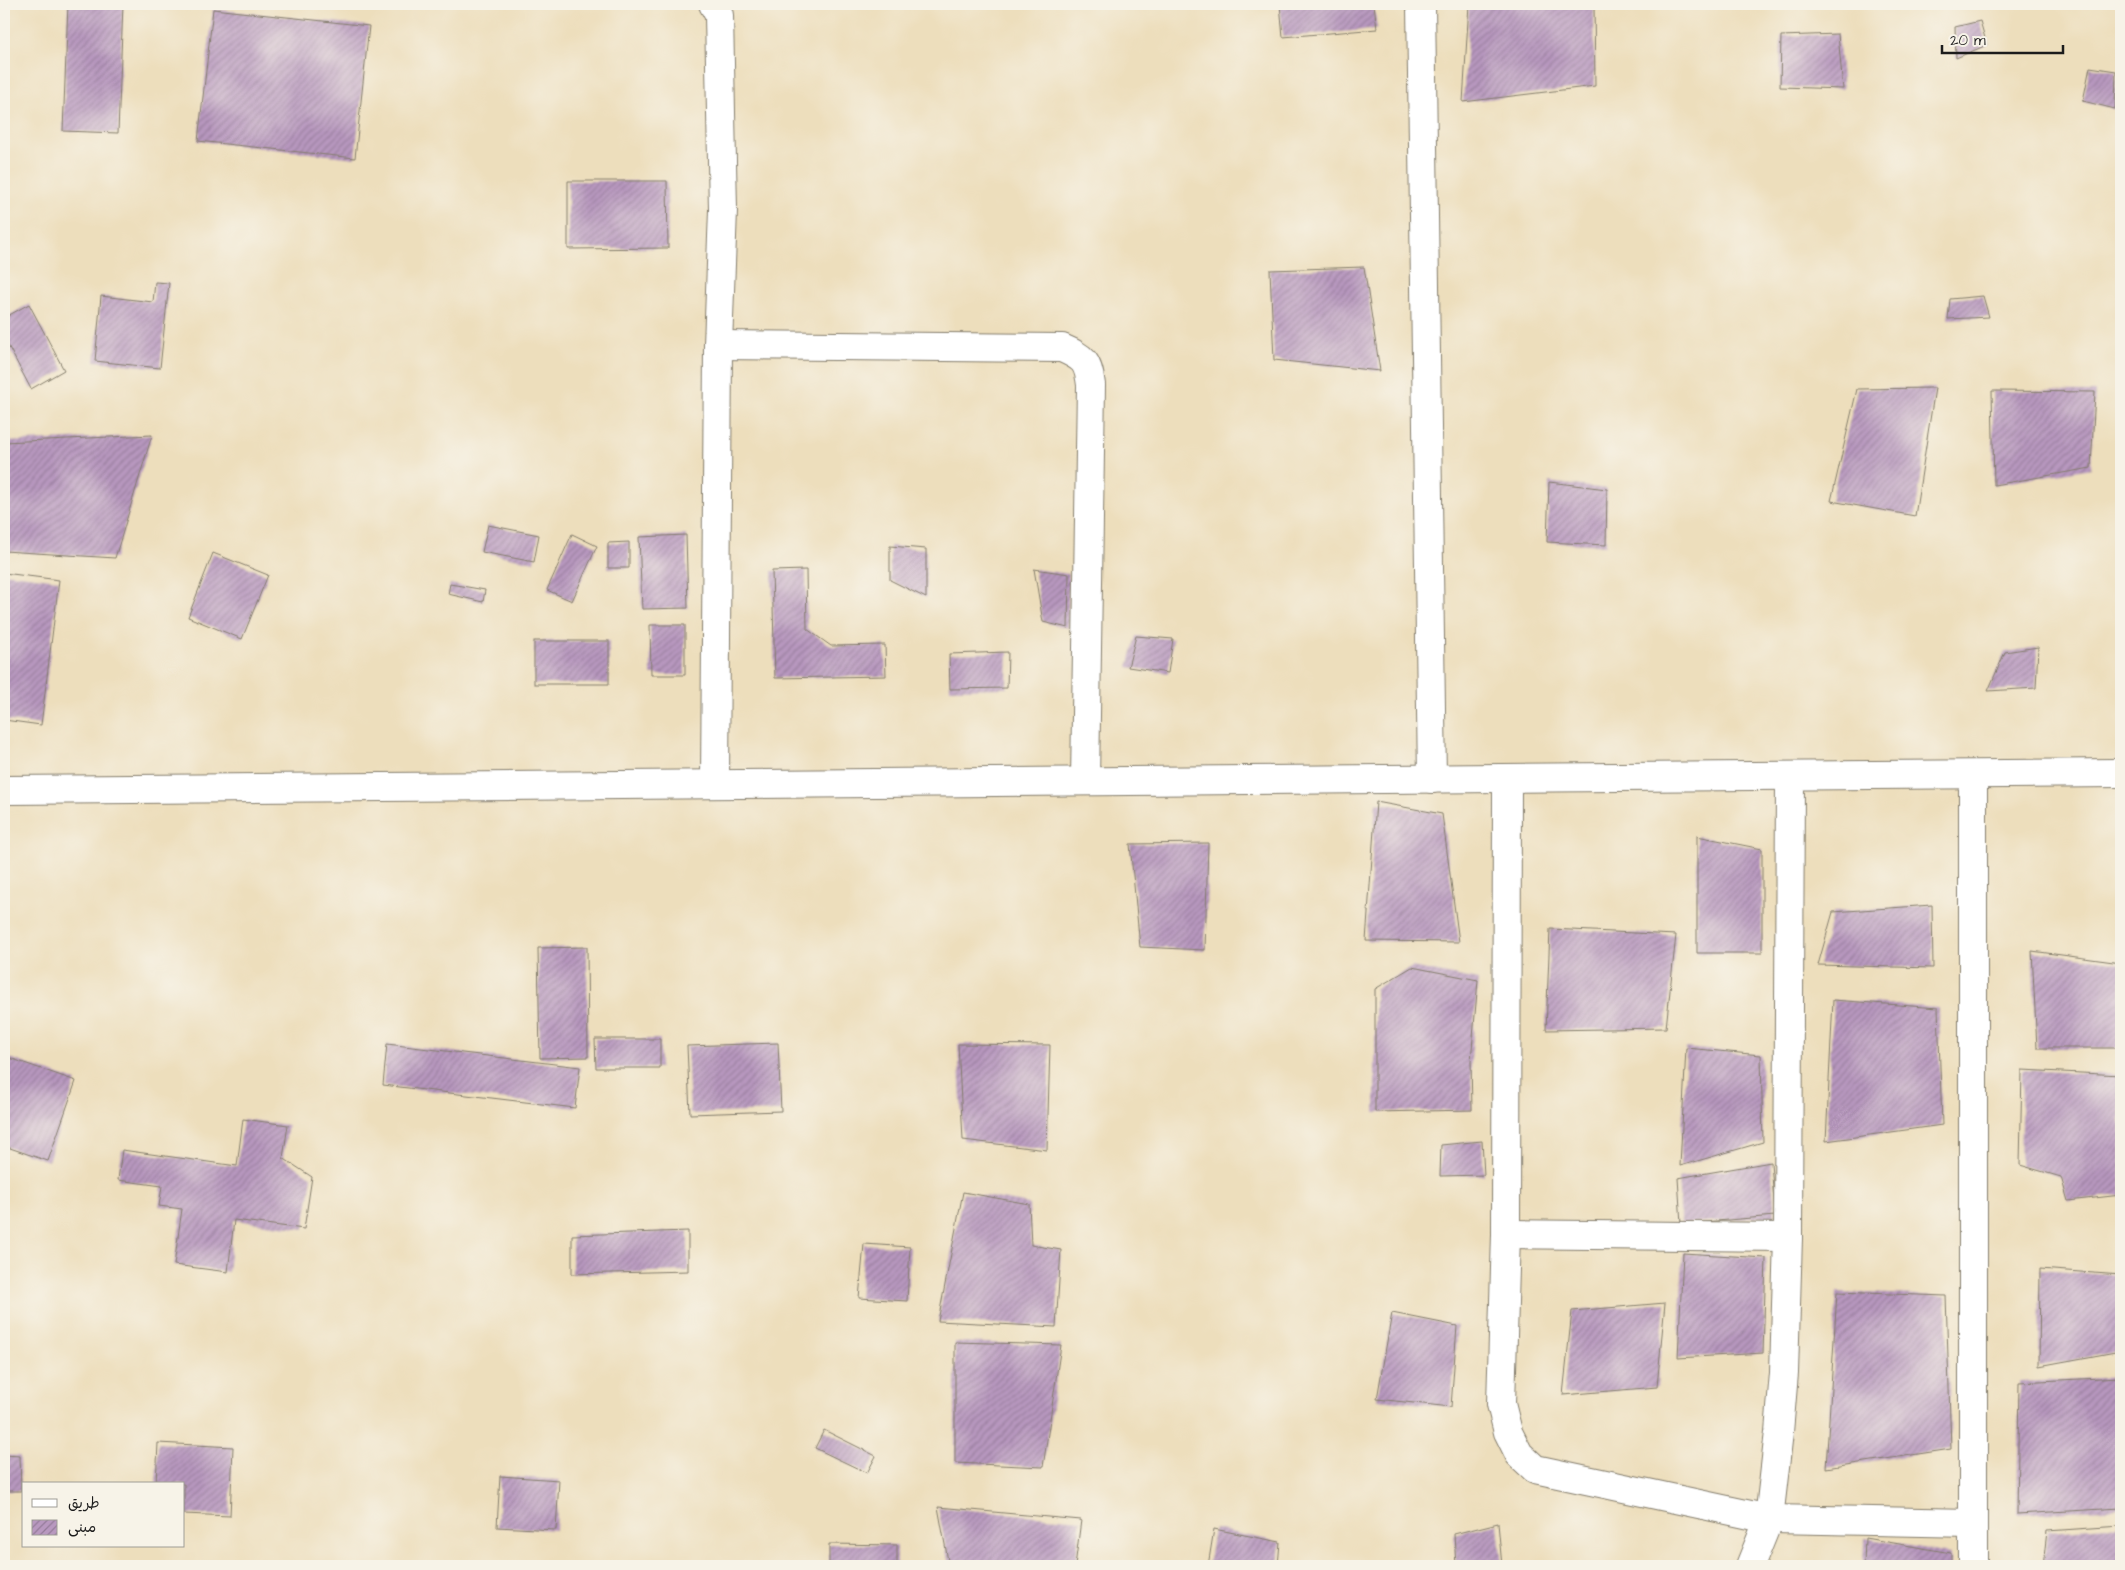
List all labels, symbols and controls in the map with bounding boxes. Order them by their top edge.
scale bar [1942,22,2064,54]
text: 20 m [1950,30,1986,51]
legend [22,1482,185,1548]
text: طريق [68,1493,100,1514]
text: مبنى [68,1517,96,1538]

